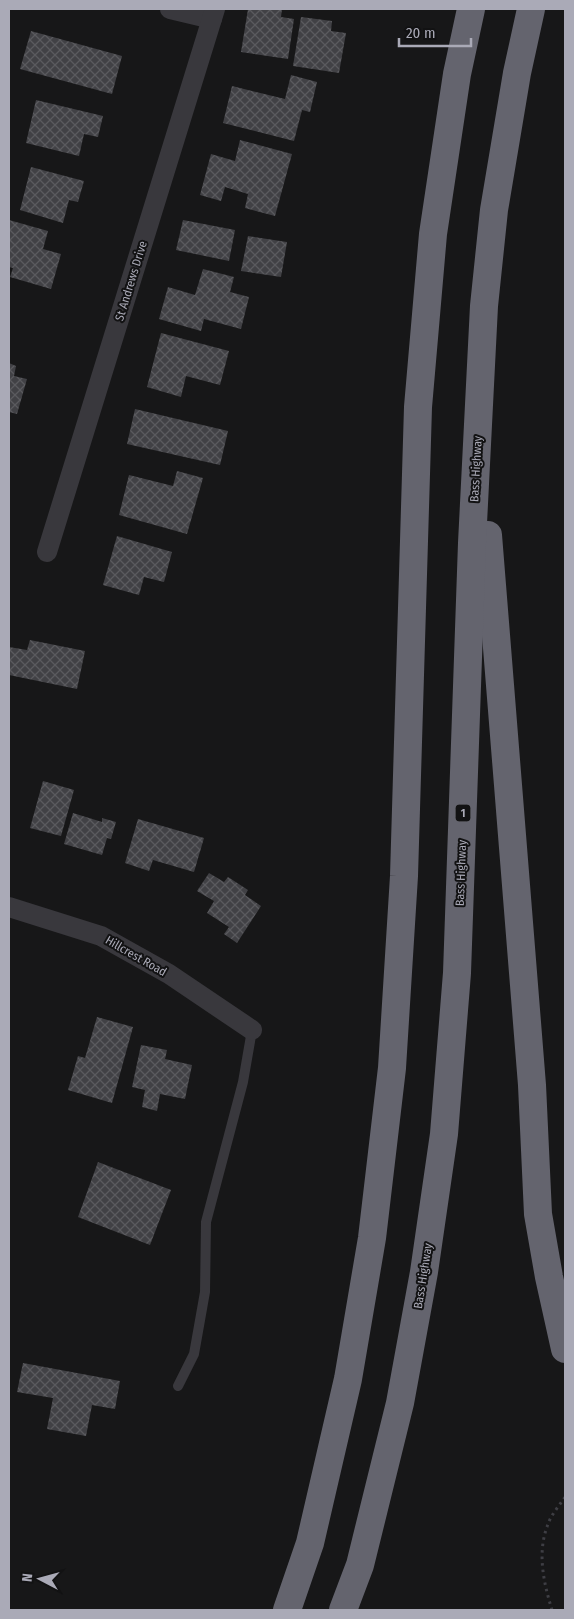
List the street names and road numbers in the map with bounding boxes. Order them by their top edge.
street label: St Andrews Drive [112,239,150,323]
street label: Bass Highway [467,435,485,502]
road number: 1 [456,804,470,821]
street label: Bass Highway [453,839,469,906]
street label: Hillcrest Road [103,933,169,979]
street label: Bass Highway [411,1242,435,1310]

